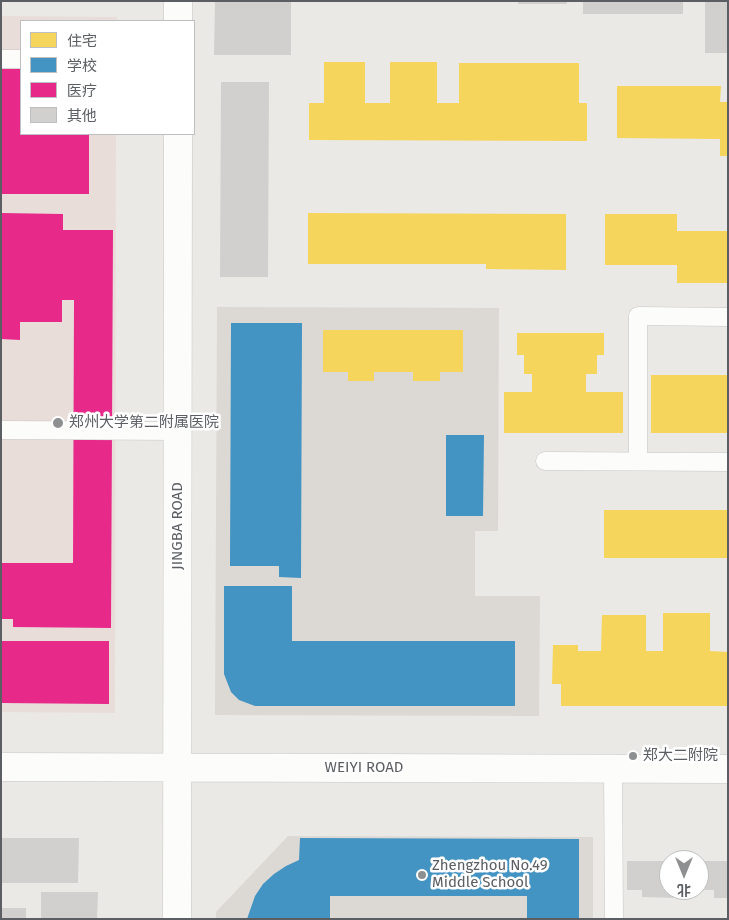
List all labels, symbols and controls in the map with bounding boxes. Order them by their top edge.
legend [20,20,195,135]
text: 住宅 [67,32,97,50]
text: 学校 [67,57,97,75]
text: 医疗 [67,82,97,100]
text: 其他 [67,107,97,125]
place label: 郑州大学第二附属医院 [69,414,219,432]
marker: 郑州大学第二附属医院 [51,416,65,430]
street label: JINGBA ROAD [169,482,187,570]
place label: 郑大二附院 [643,747,718,765]
marker: 郑大二附院 [627,750,639,762]
street label: WEIYI ROAD [325,759,403,777]
north arrow [659,850,709,900]
place label: Zhengzhou No.49 Middle School [432,857,548,892]
marker: Zhengzhou No.49 Middle School [416,869,428,881]
text: 北 [677,881,691,898]

